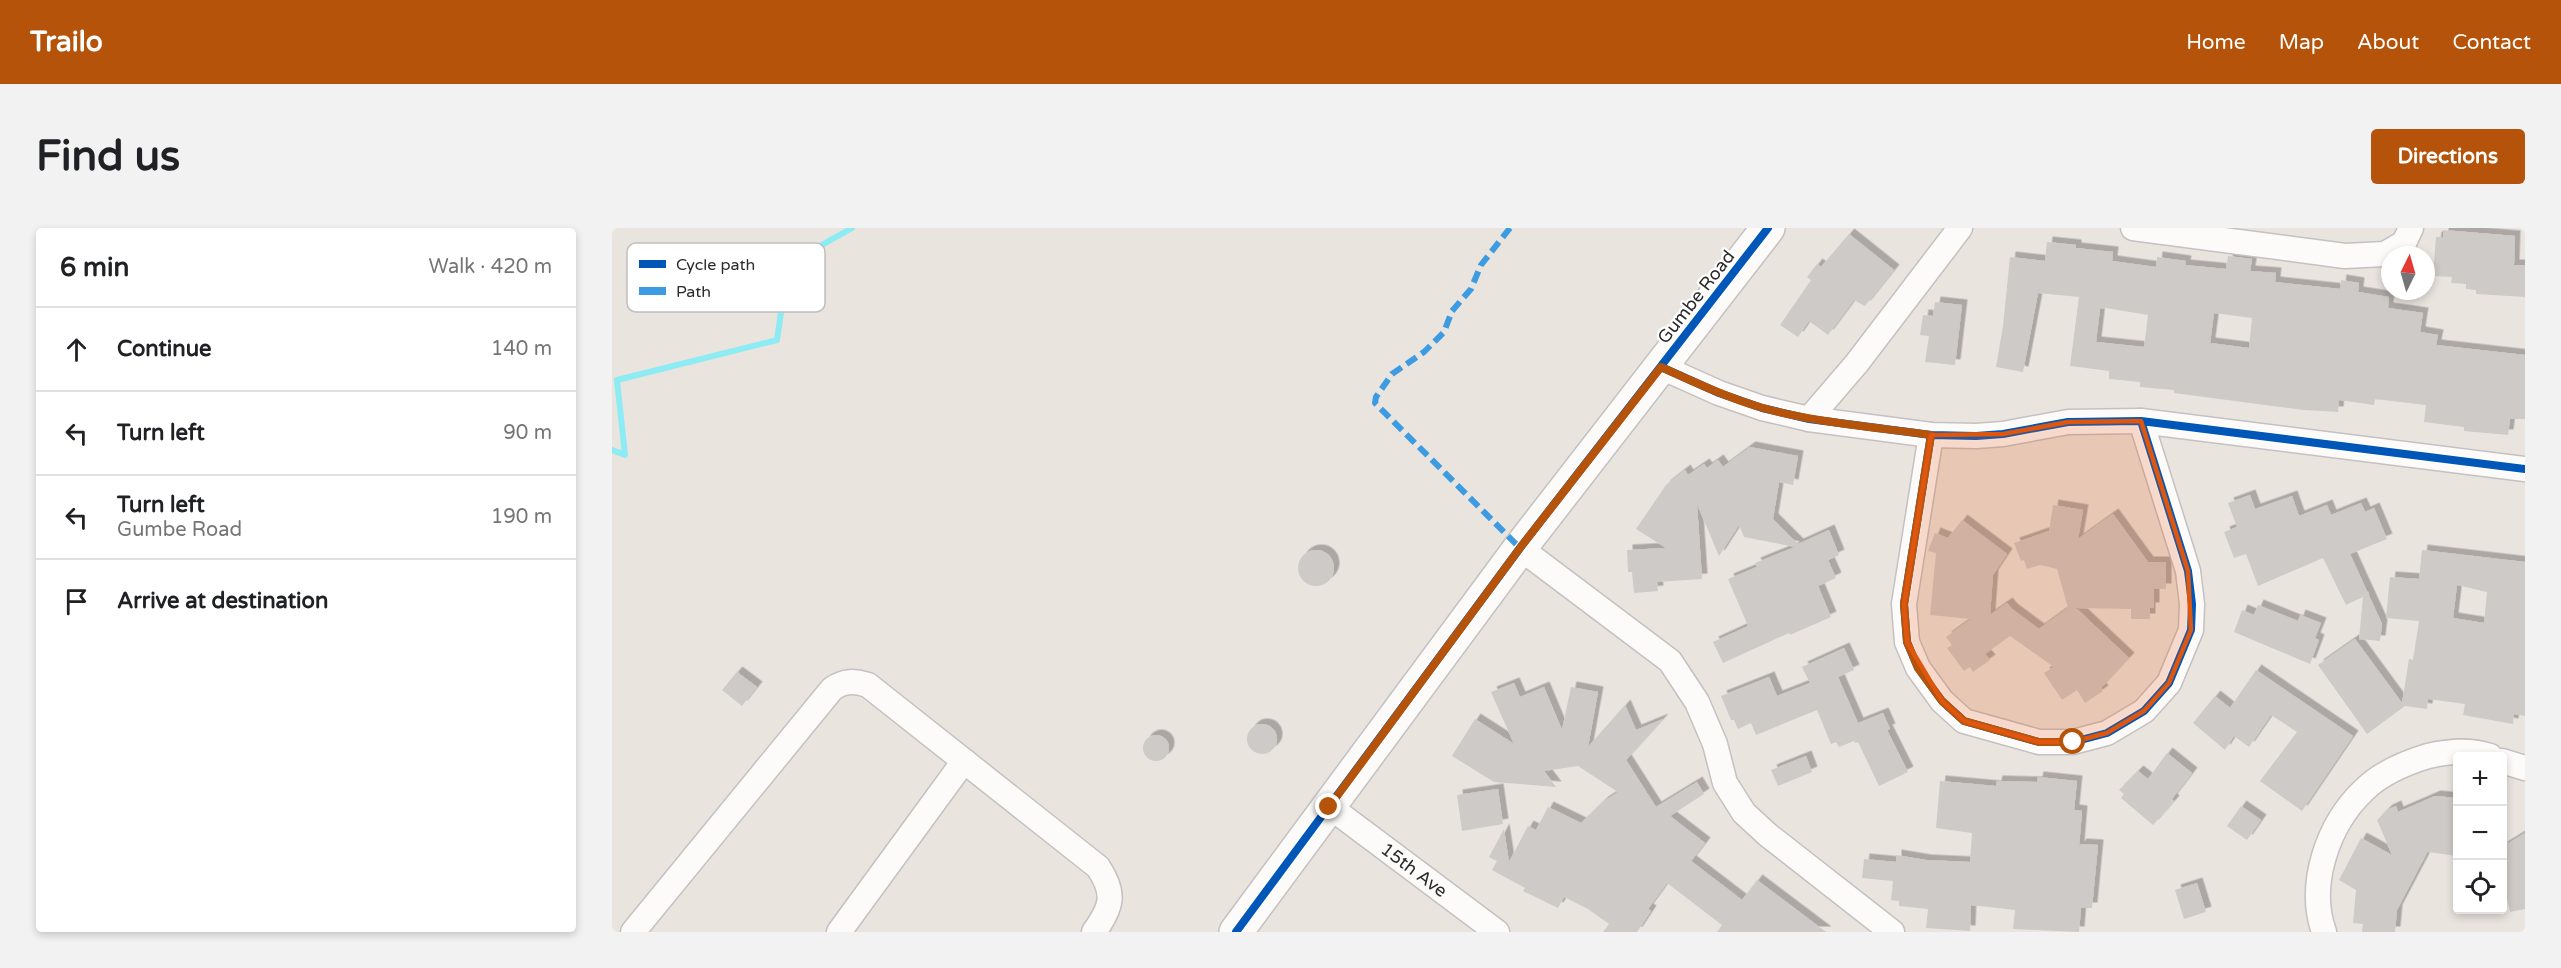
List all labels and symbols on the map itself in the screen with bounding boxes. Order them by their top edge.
legend [627,243,825,312]
street label: Gumbe Road [1653,246,1739,348]
north arrow [2381,246,2435,300]
text: Cycle path [676,255,755,275]
text: Path [676,282,711,302]
route start [2059,728,2085,754]
route end [1315,793,1341,819]
street label: 15th Ave [1376,838,1452,902]

